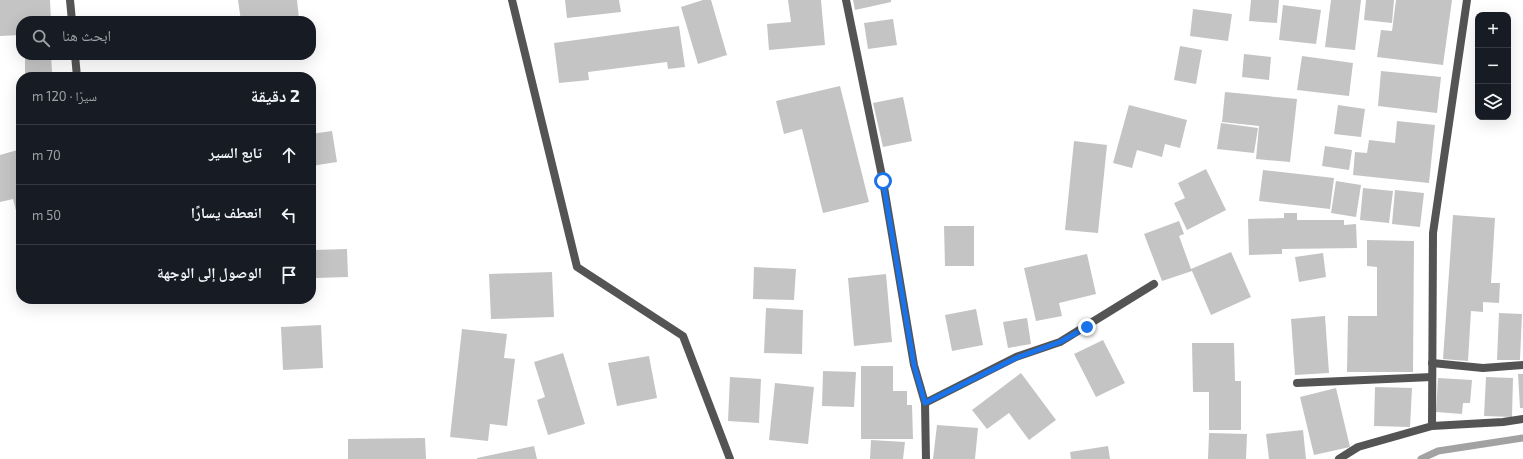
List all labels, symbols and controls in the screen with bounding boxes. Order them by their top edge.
map controls [1475,12,1511,120]
button: + [1475,12,1511,48]
search box [16,16,316,60]
text: ابحث هنا [62,26,111,44]
icon: search [30,27,52,49]
button: − [1475,48,1511,84]
button: layers [1475,84,1511,120]
text: 2 دقيقة [251,85,300,105]
text: سيرًا · 120 m [32,88,97,104]
text: تابع السير [209,143,262,161]
icon: ahead [278,144,300,166]
text: 70 m [32,147,61,163]
route start [874,172,892,190]
text: انعطف يسارًا [191,203,262,221]
icon: left [278,204,300,226]
text: 50 m [32,207,61,223]
text: الوصول إلى الوجهة [157,263,262,281]
icon: arrive [278,264,300,286]
route end [1078,318,1096,336]

